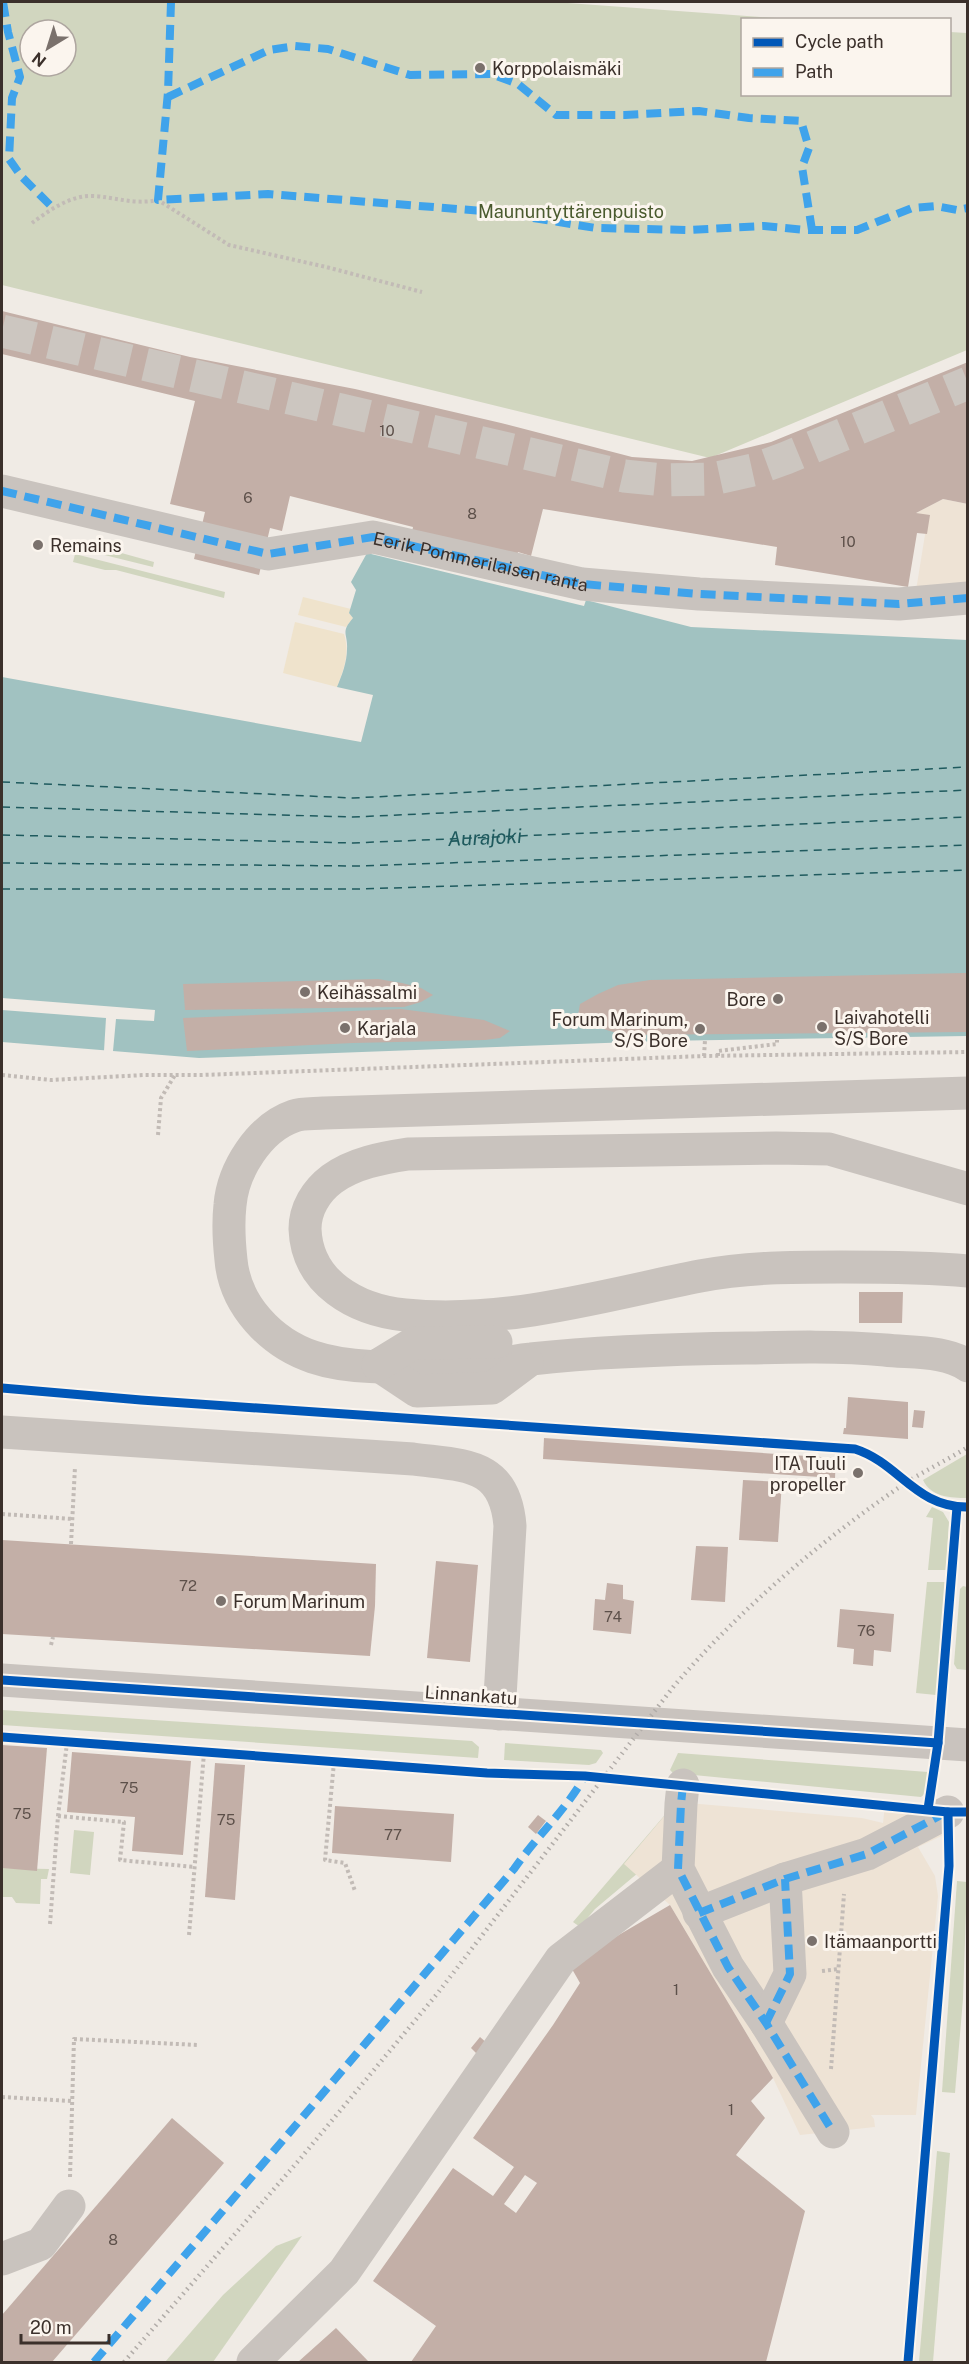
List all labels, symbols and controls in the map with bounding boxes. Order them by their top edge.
north arrow [18,18,78,78]
legend [741,18,951,96]
text: Cycle path [795,31,884,52]
text: N [28,48,50,71]
place label: Korppolaismäki [492,58,622,79]
marker: Korppolaismäki [473,61,487,75]
text: Path [795,61,833,82]
park label: Maununtyttärenpuisto [478,201,664,222]
house number: 10 [379,422,395,439]
house number: 6 [243,489,253,506]
house number: 8 [467,505,477,522]
street label: Eerik Pommerilaisen ranta [371,527,589,595]
house number: 10 [840,533,856,550]
place label: Remains [50,535,122,556]
marker: Remains [31,538,45,552]
water label: Aurajoki [447,824,523,851]
place label: Keihässalmi [317,982,417,1003]
marker: Keihässalmi [298,985,312,999]
place label: Bore [727,989,766,1010]
marker: Bore [771,992,785,1006]
place label: Laivahotelli S/S Bore [834,1007,929,1049]
place label: Forum Marinum, S/S Bore [552,1009,688,1051]
place label: Karjala [357,1018,416,1039]
marker: Laivahotelli S/S Bore [815,1020,829,1034]
marker: Karjala [338,1021,352,1035]
marker: Forum Marinum, S/S Bore [693,1022,707,1036]
place label: ITA Tuuli propeller [770,1453,846,1495]
marker: ITA Tuuli propeller [851,1466,865,1480]
house number: 72 [179,1577,197,1594]
place label: Forum Marinum [233,1591,365,1612]
marker: Forum Marinum [214,1594,228,1608]
house number: 74 [604,1608,622,1625]
house number: 76 [857,1622,875,1639]
street label: Linnankatu [424,1681,518,1709]
house number: 75 [120,1779,138,1796]
house number: 75 [13,1805,31,1822]
house number: 75 [217,1811,235,1828]
house number: 77 [384,1826,402,1843]
place label: Itämaanportti [824,1931,937,1952]
marker: Itämaanportti [805,1934,819,1948]
house number: 1 [673,1981,679,1998]
house number: 1 [728,2101,734,2118]
house number: 8 [108,2231,118,2248]
scale bar [21,2307,110,2345]
text: 20 m [30,2317,72,2338]

